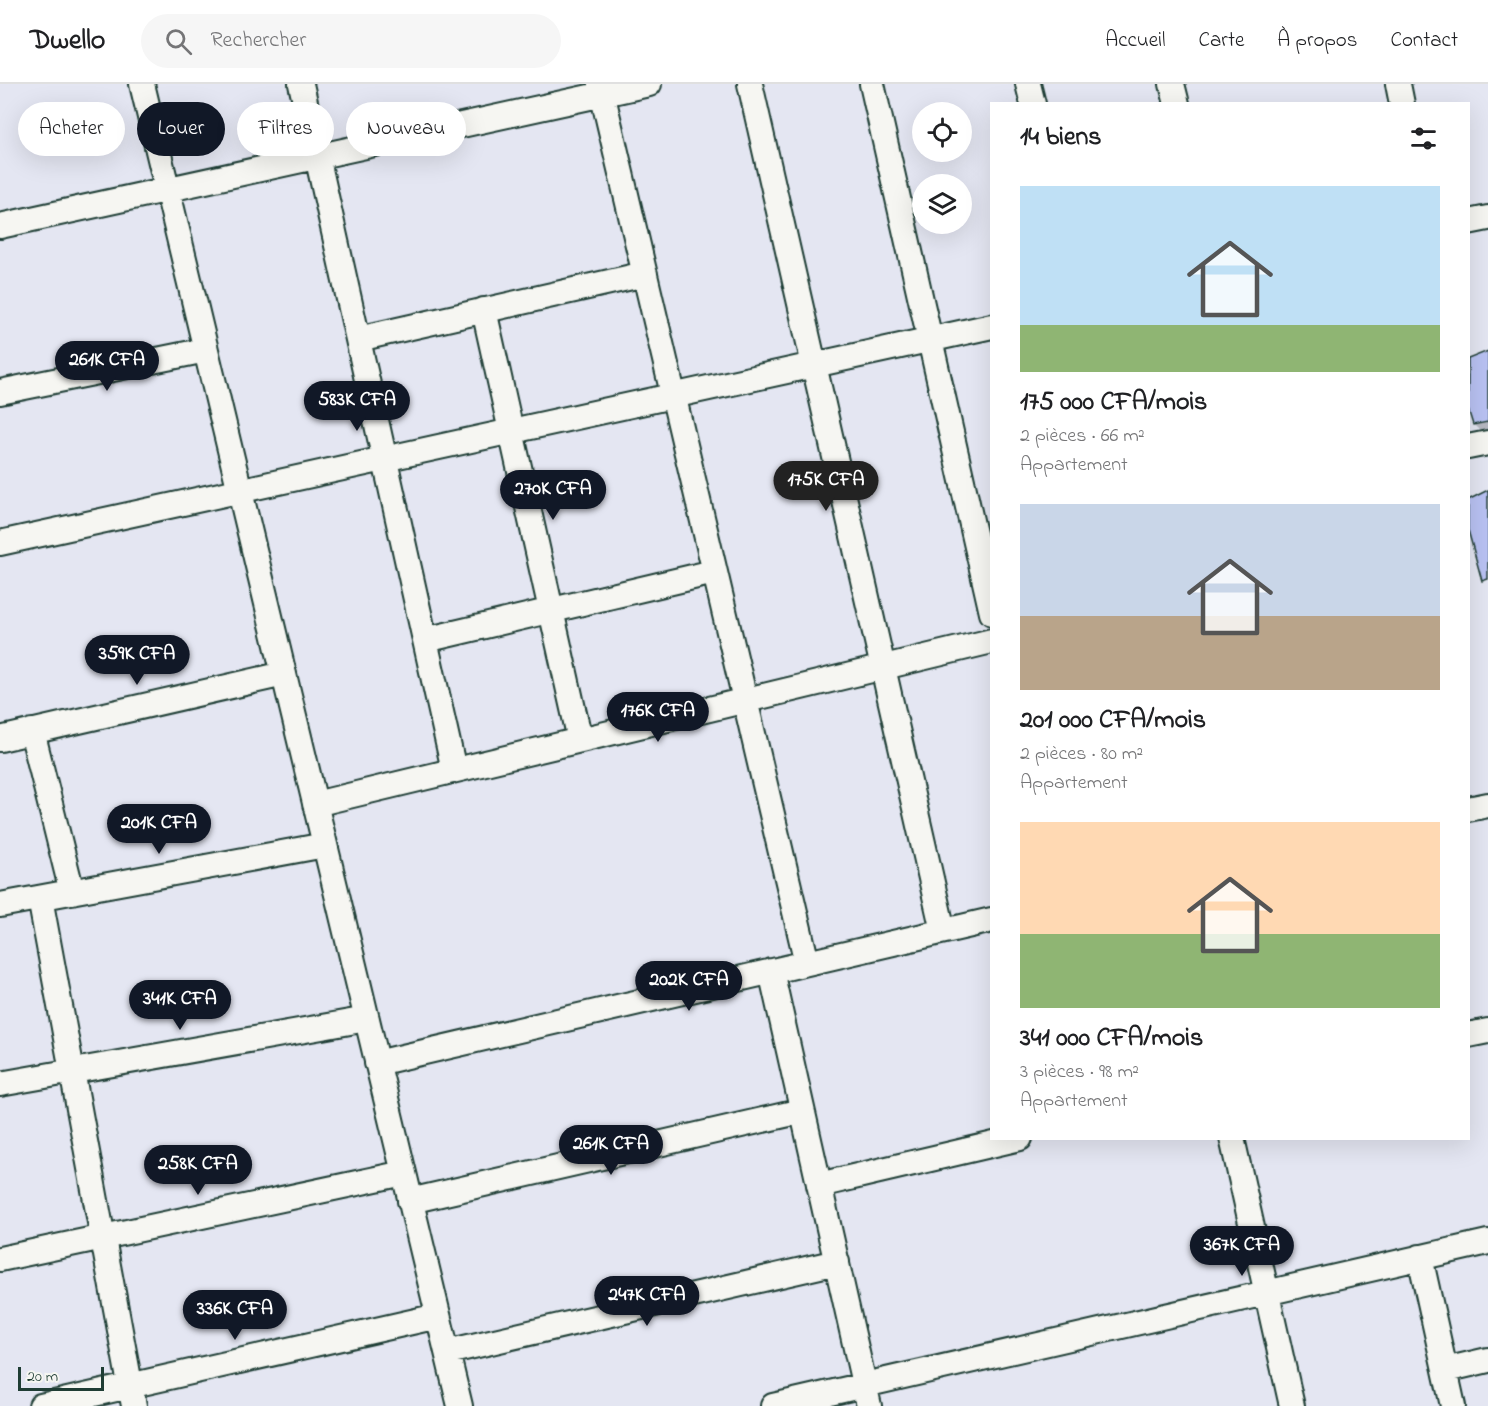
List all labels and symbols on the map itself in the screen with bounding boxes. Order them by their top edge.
pin: 261K CFA [45,341,169,392]
pin: 583K CFA [295,381,419,432]
pin: 175K CFA [764,461,888,512]
pin: 270K CFA [491,470,615,521]
pin: 359K CFA [75,635,199,686]
pin: 176K CFA [596,692,720,743]
pin: 201K CFA [97,804,221,855]
pin: 202K CFA [627,961,751,1012]
pin: 341K CFA [118,980,242,1031]
pin: 261K CFA [549,1125,673,1176]
pin: 258K CFA [136,1145,260,1196]
pin: 367K CFA [1180,1226,1304,1277]
pin: 247K CFA [585,1276,709,1327]
pin: 336K CFA [173,1290,297,1341]
scale bar [18,1364,104,1392]

